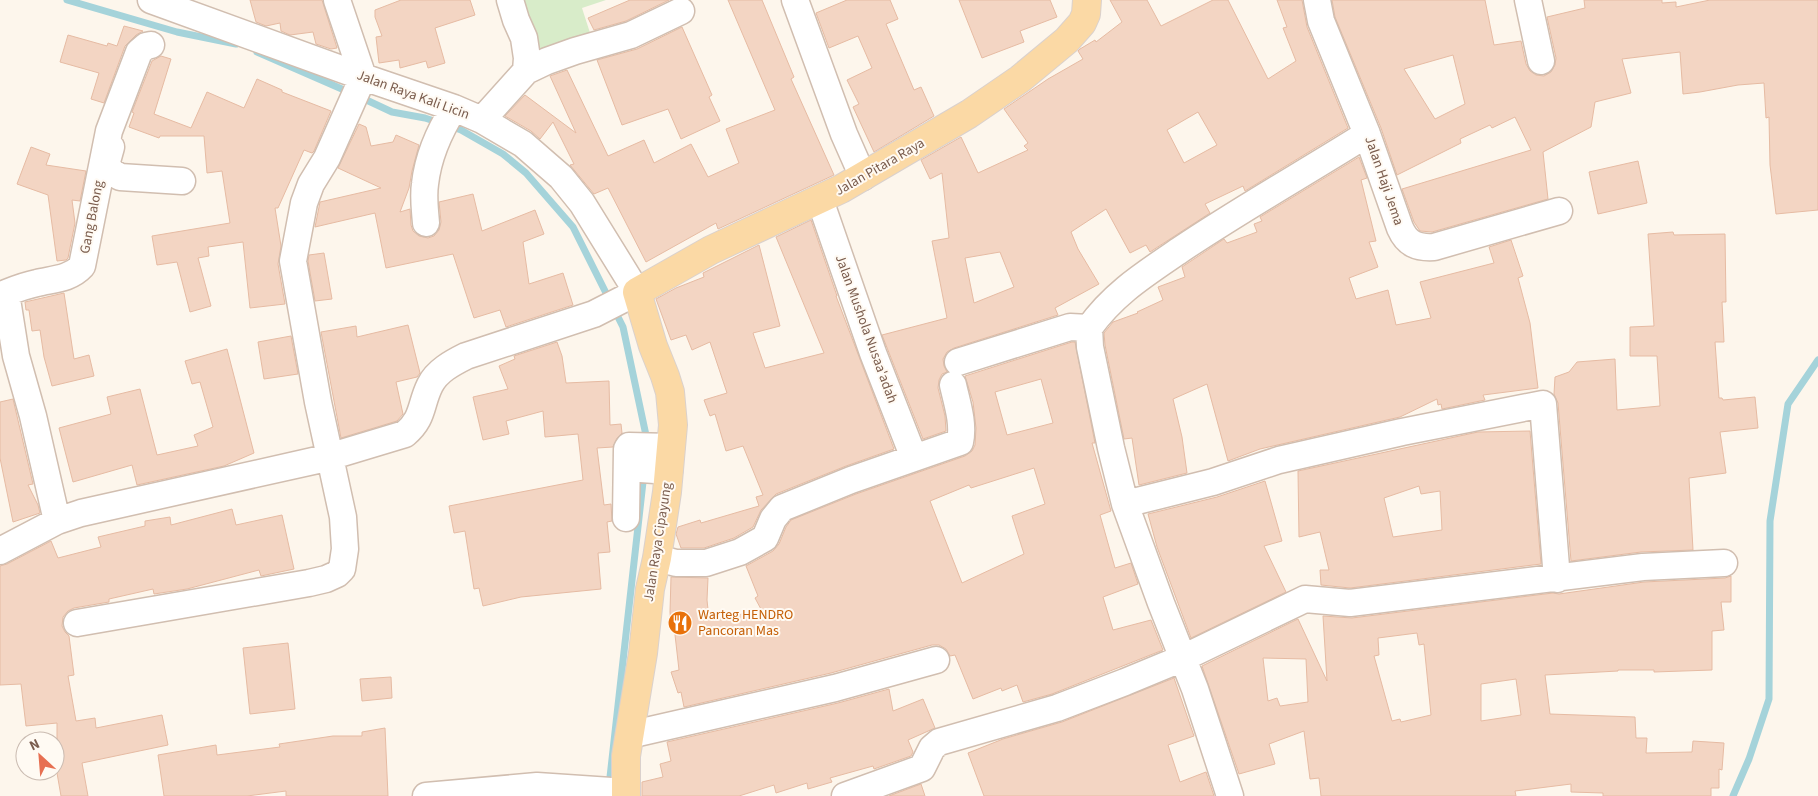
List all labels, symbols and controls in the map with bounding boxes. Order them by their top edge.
street label: Jalan Raya Kali Licin [354,65,472,125]
street label: Jalan Pitara Raya [832,133,928,201]
street label: Jalan Haji Jema [1359,134,1409,228]
street label: Gang Balong [75,179,109,255]
street label: Jalan Mushola Nusaa'adah [830,252,902,406]
street label: Jalan Raya Cipayung [639,481,677,603]
place label: Warteg HENDRO Pancoran Mas [698,605,793,641]
restaurant icon: Warteg HENDRO Pancoran Mas [667,610,693,636]
north arrow [15,731,65,781]
text: N [26,734,43,756]

